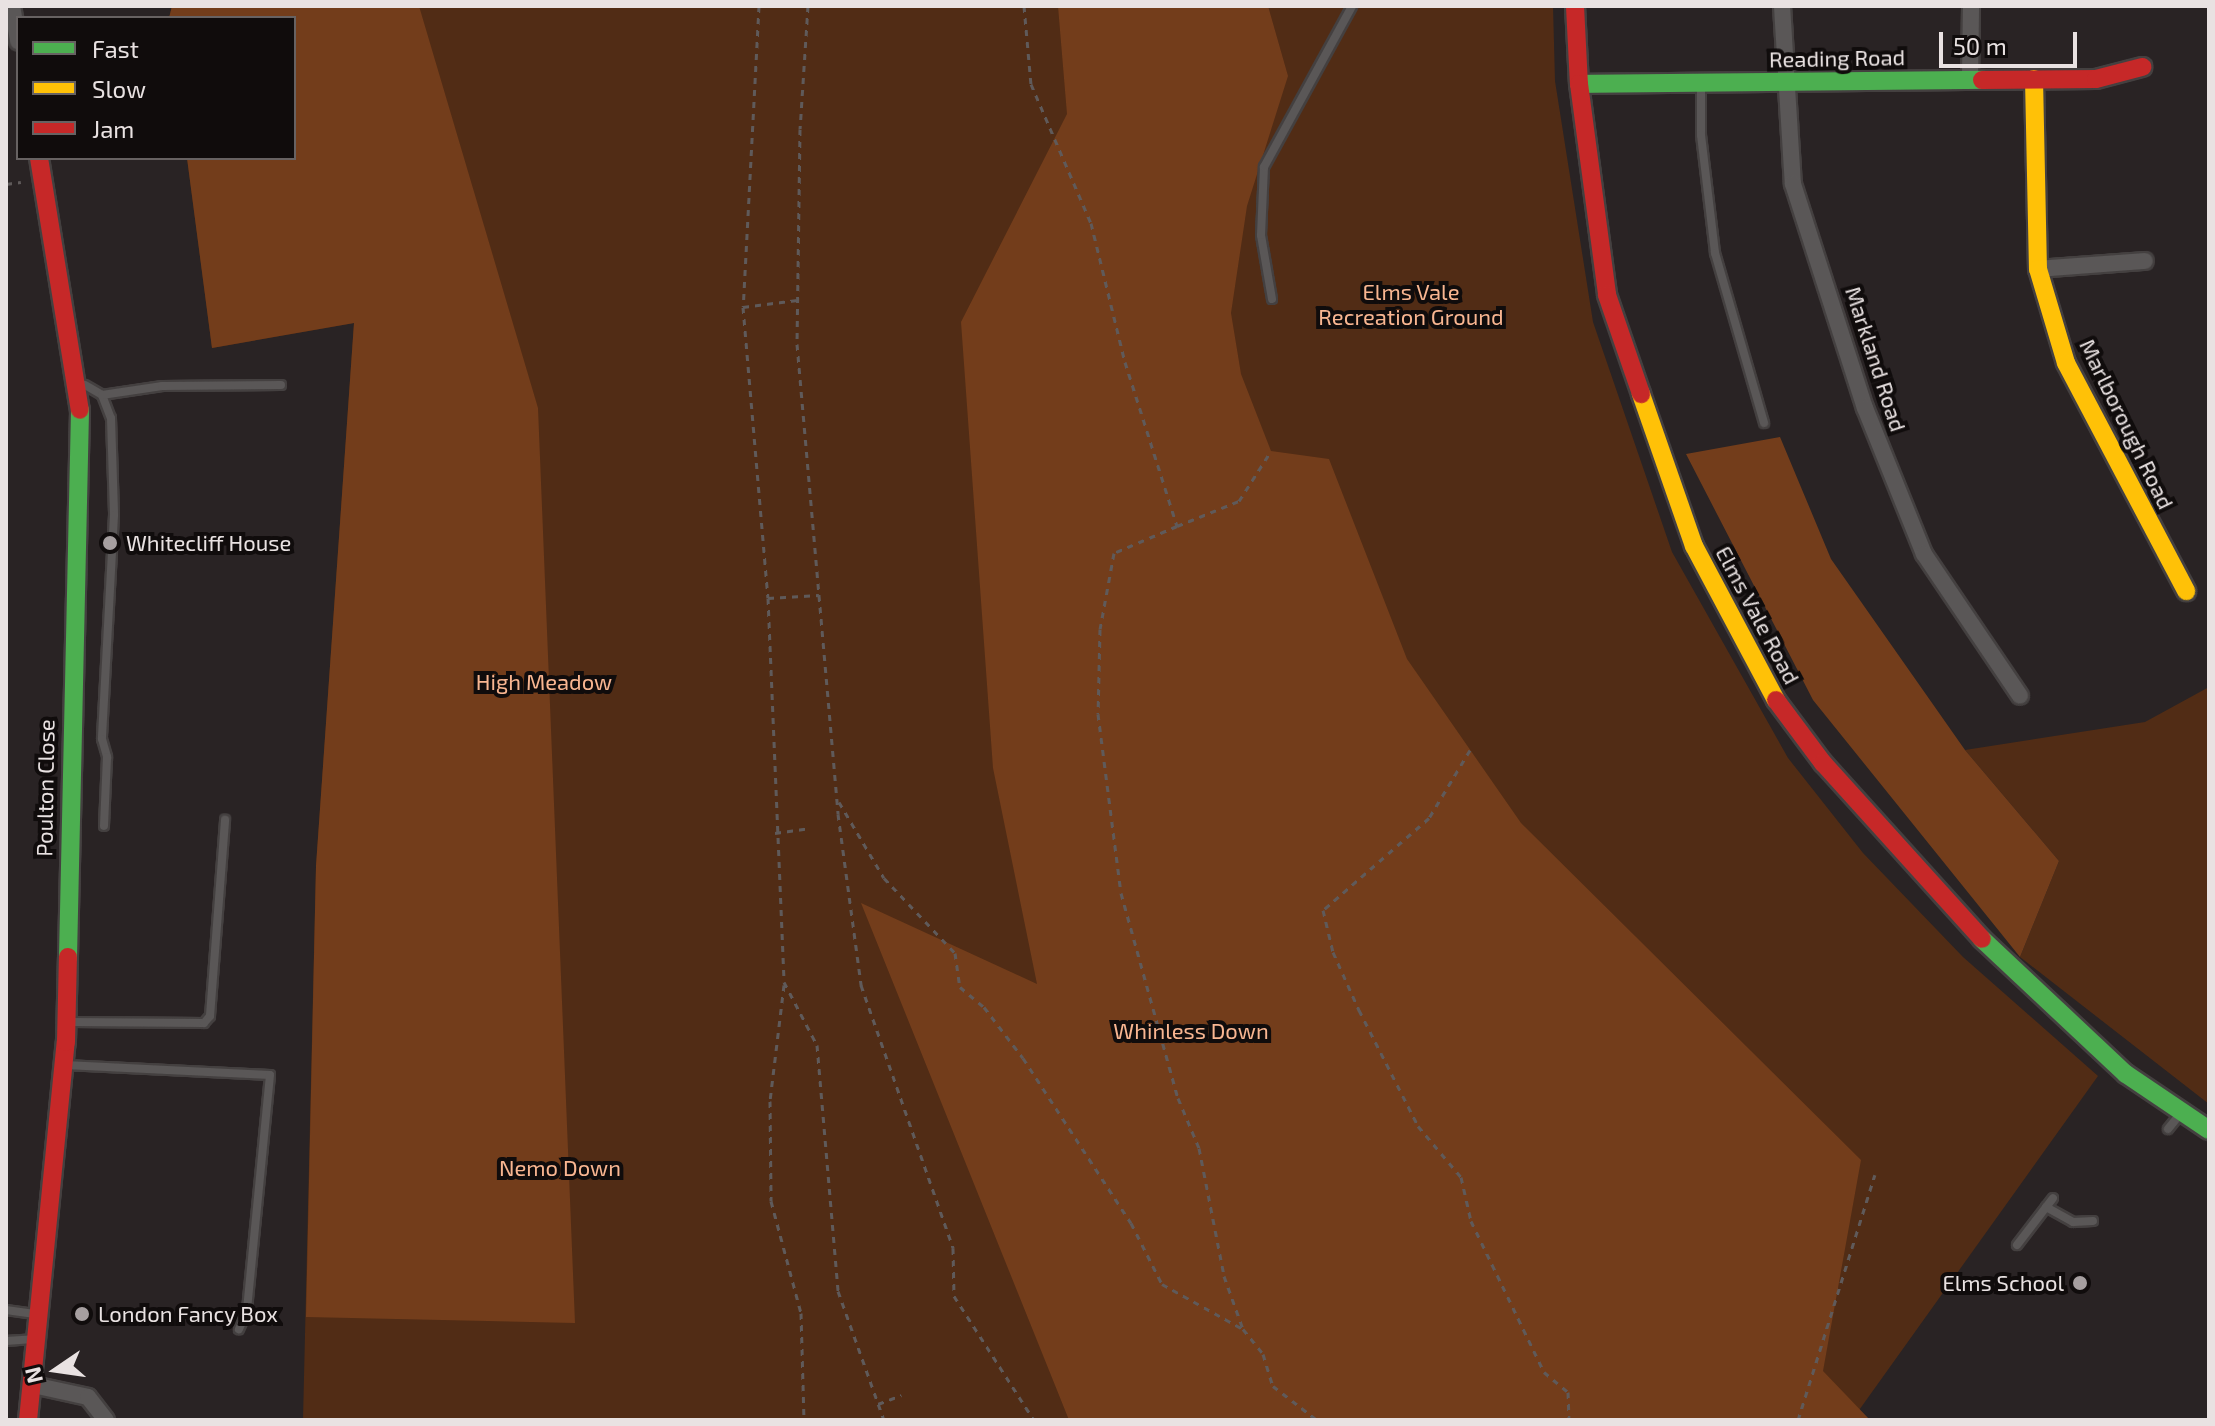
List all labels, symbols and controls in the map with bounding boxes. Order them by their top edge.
legend [16,16,296,160]
scale bar [1943,16,2081,66]
text: 50 m [1953,31,2007,60]
text: Fast [92,34,139,63]
street label: Reading Road [1769,44,1905,72]
text: Slow [92,74,146,103]
text: Jam [92,114,134,143]
park label: Elms Vale Recreation Ground [1318,278,1504,330]
street label: Markland Road [1840,283,1912,435]
street label: Marlborough Road [2074,335,2180,513]
place label: Whitecliff House [126,530,291,556]
marker: Whitecliff House [101,534,119,552]
street label: Elms Vale Road [1710,541,1806,689]
park label: High Meadow [476,669,612,695]
street label: Poulton Close [31,719,59,857]
park label: Whinless Down [1113,1018,1269,1044]
park label: Nemo Down [499,1155,621,1181]
place label: Elms School [1942,1270,2064,1296]
marker: Elms School [2071,1274,2089,1292]
place label: London Fancy Box [98,1301,278,1327]
marker: London Fancy Box [73,1305,91,1323]
north arrow [16,1330,96,1410]
text: N [18,1365,47,1386]

